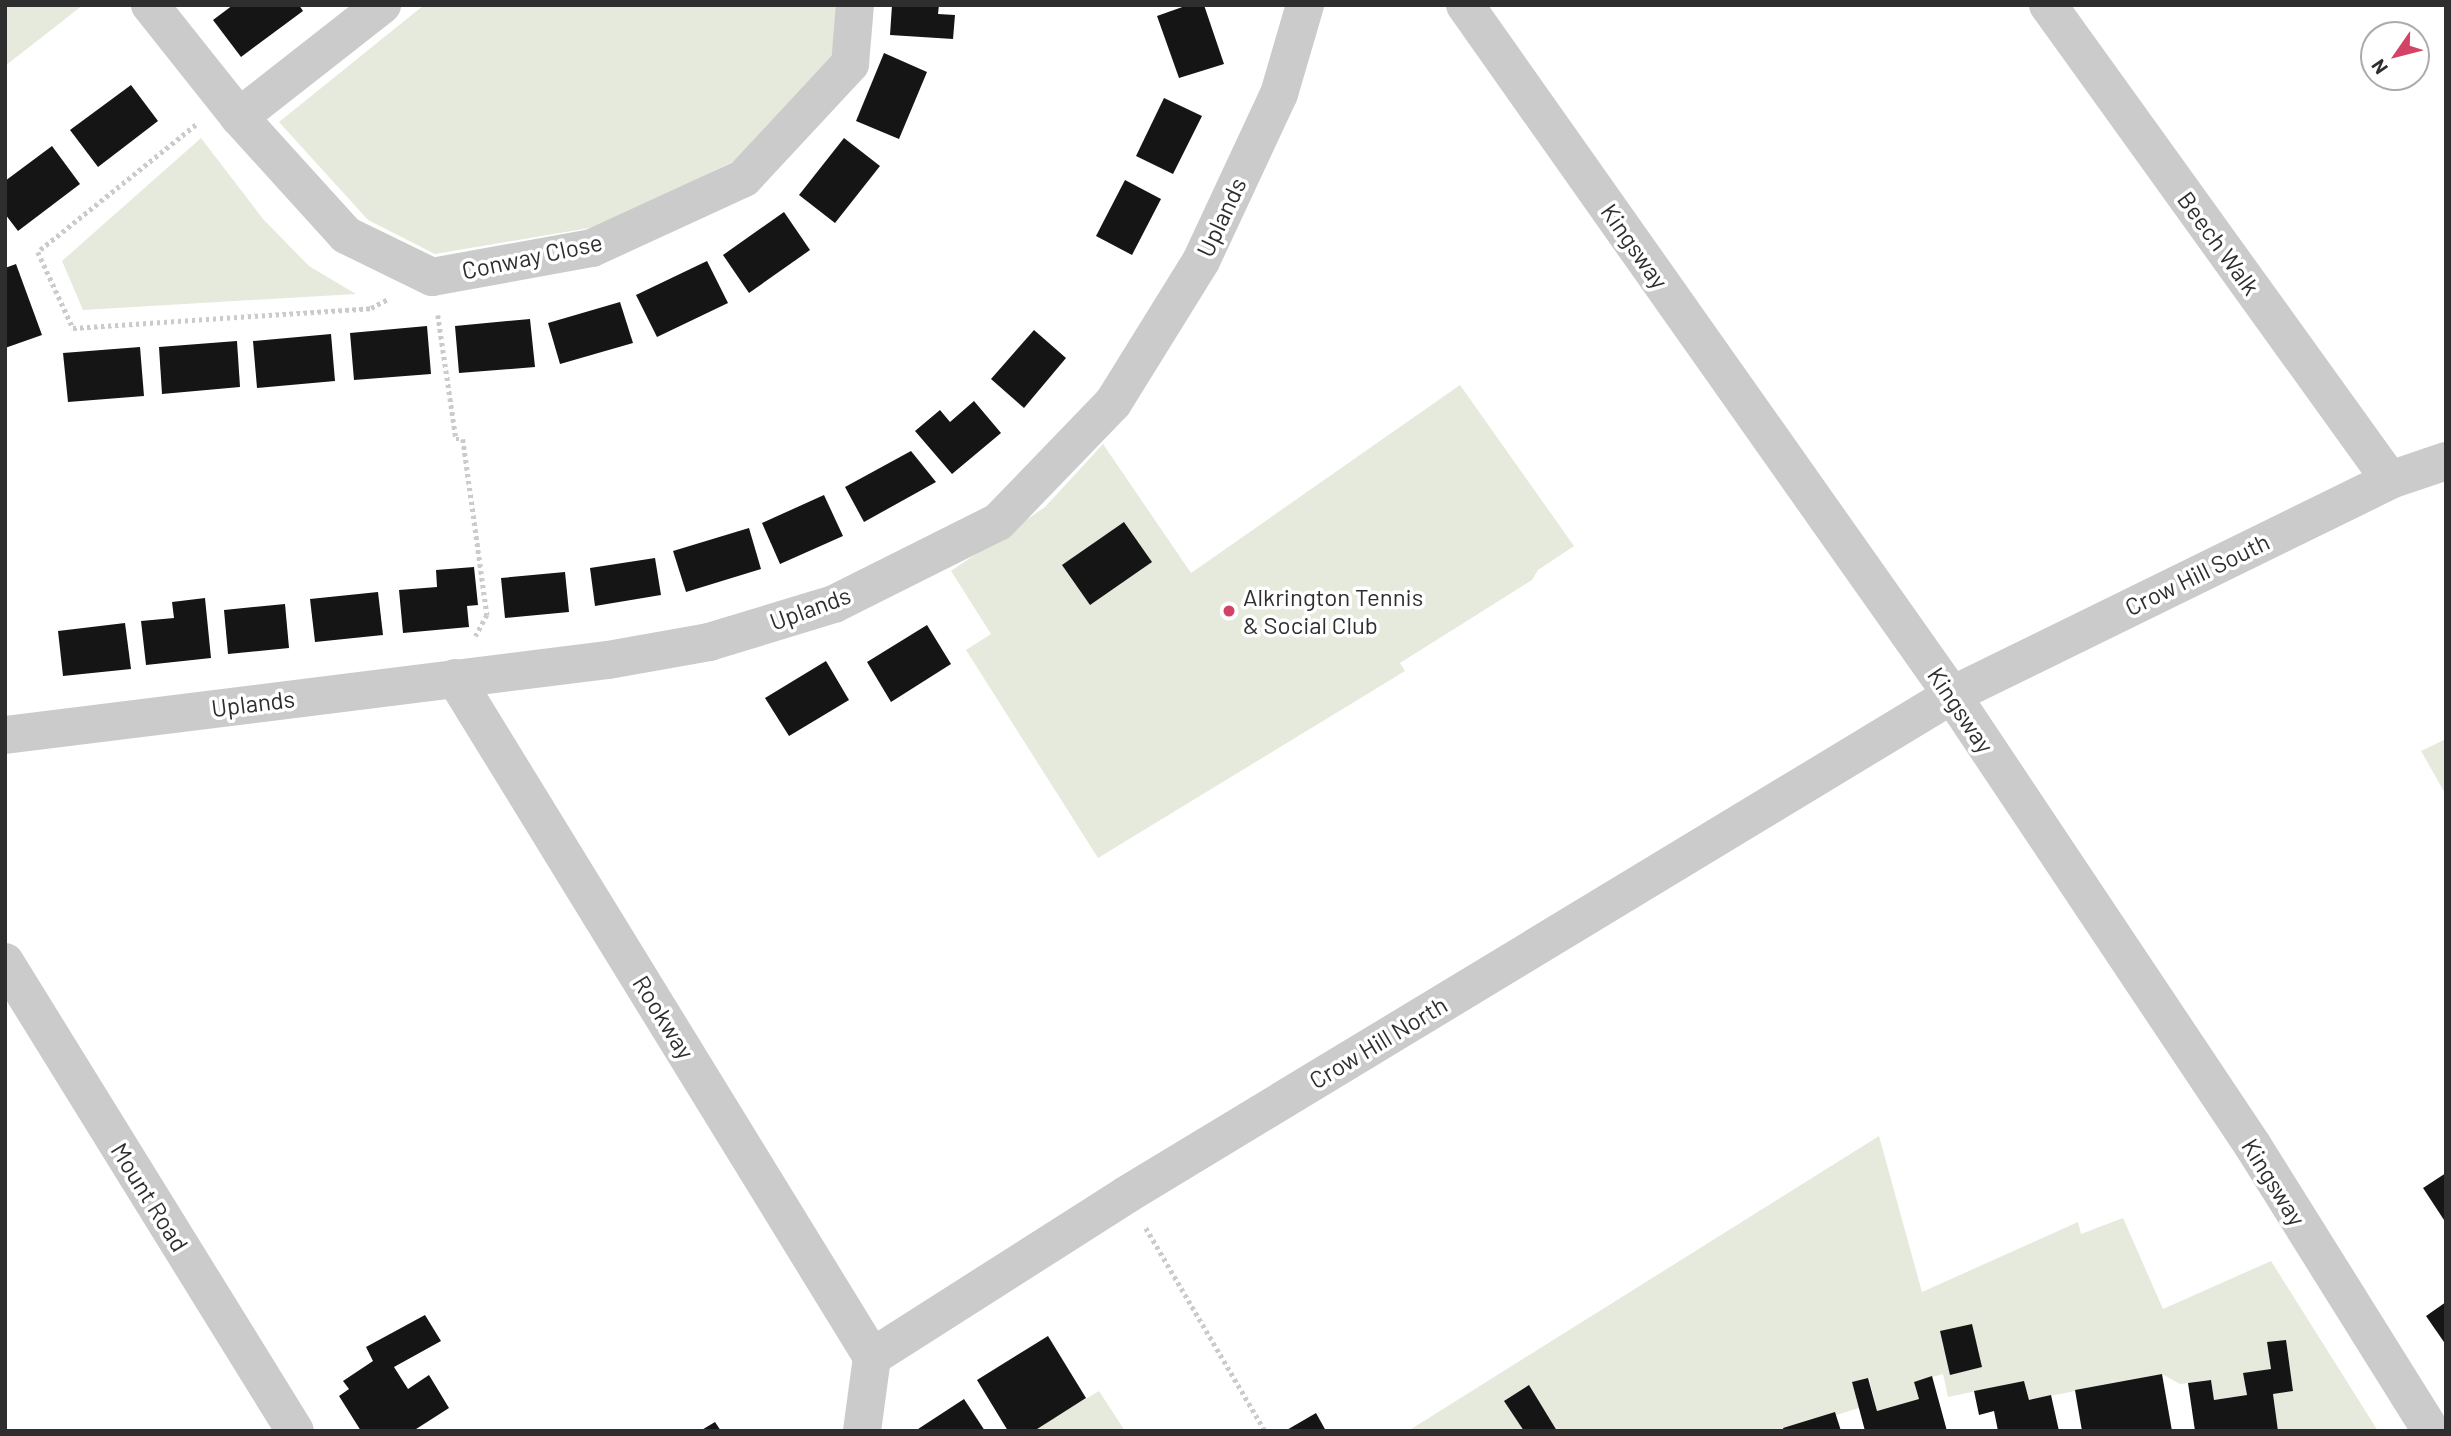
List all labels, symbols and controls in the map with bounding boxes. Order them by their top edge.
north arrow [2360,21,2430,91]
text: N [2366,55,2392,79]
street label: Uplands [1190,173,1252,261]
street label: Beech Walk [2172,186,2266,300]
street label: Kingsway [1595,198,1675,294]
street label: Conway Close [459,227,605,285]
street label: Crow Hill South [2120,527,2274,621]
street label: Uplands [766,580,854,636]
place label: Alkrington Tennis & Social Club [1243,583,1423,639]
marker: Alkrington Tennis & Social Club [1221,603,1237,619]
street label: Kingsway [1922,662,2000,758]
street label: Uplands [210,684,296,722]
street label: Rookway [627,970,701,1064]
street label: Crow Hill North [1304,990,1452,1094]
street label: Kingsway [2236,1133,2312,1231]
street label: Mount Road [105,1137,195,1257]

